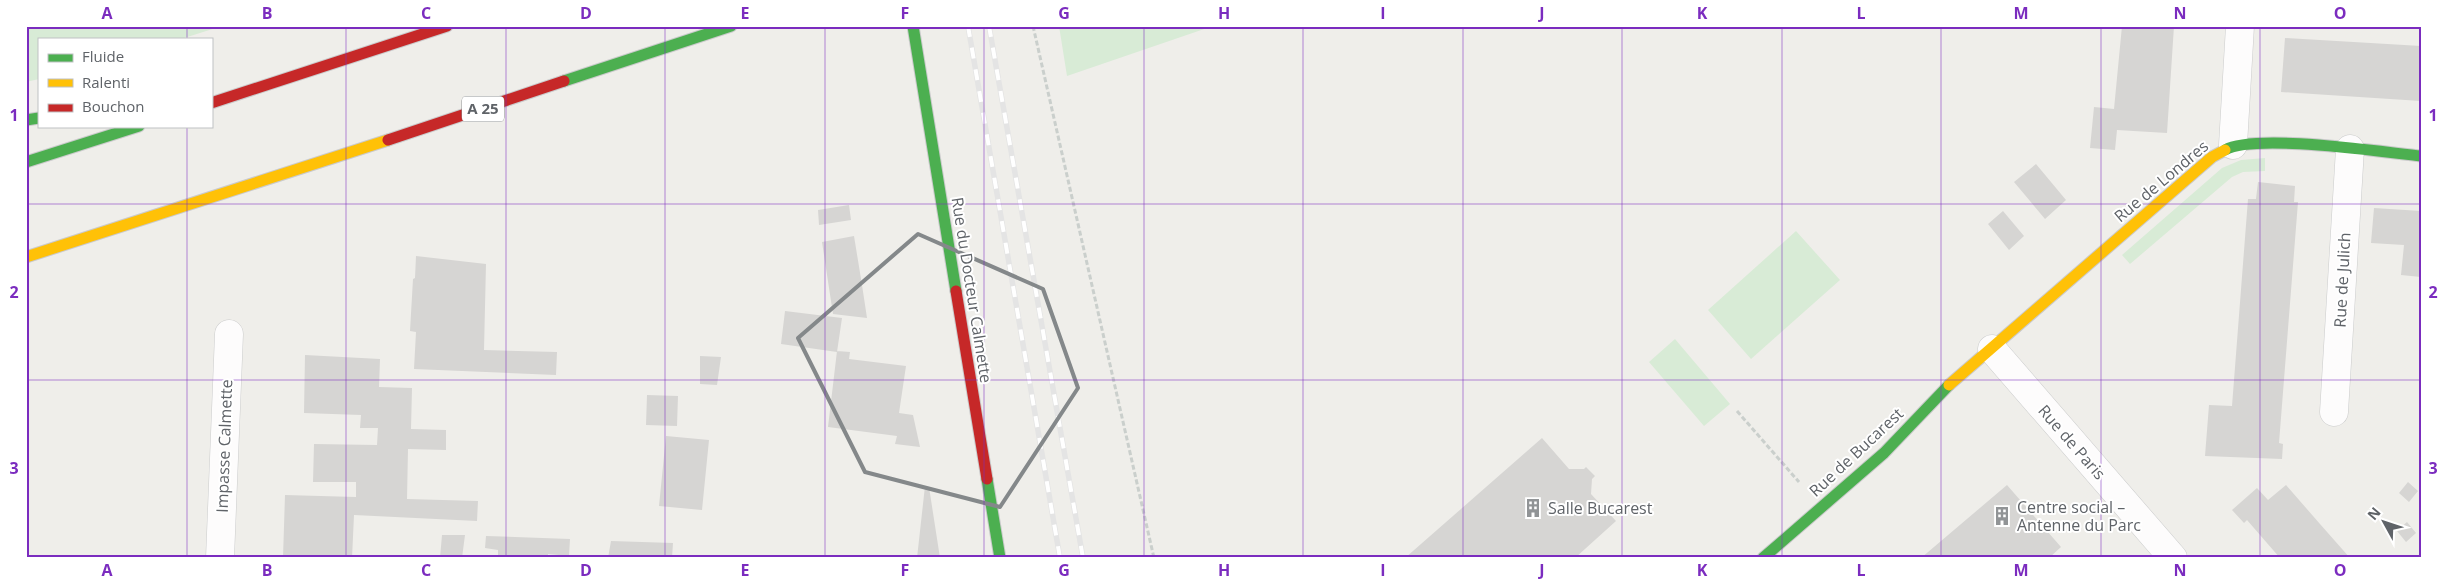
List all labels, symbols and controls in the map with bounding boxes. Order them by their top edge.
text: A [101,2,113,24]
text: B [262,2,272,24]
text: C [421,2,431,24]
text: D [580,2,592,24]
text: E [741,2,750,24]
text: F [901,2,909,24]
text: G [1058,2,1070,24]
text: H [1218,2,1230,24]
text: I [1380,2,1386,24]
text: J [1537,2,1545,24]
text: K [1697,2,1708,24]
text: L [1856,2,1866,24]
text: M [2013,2,2029,24]
text: N [2173,2,2187,24]
text: O [2334,2,2346,24]
legend [38,38,212,128]
text: Fluide [82,46,124,66]
text: Ralenti [82,72,130,92]
text: Bouchon [82,96,145,116]
road number: A 25 [462,96,504,122]
text: 1 [9,104,19,126]
text: 1 [2428,104,2438,126]
street label: Rue de Londres [2109,135,2213,227]
street label: Rue du Docteur Calmette [946,195,998,385]
street label: Rue de Julich [2329,232,2355,328]
text: 2 [9,281,19,303]
text: 2 [2428,281,2438,303]
street label: Impasse Calmette [211,379,237,513]
street label: Rue de Paris [2033,400,2111,484]
street label: Rue de Bucarest [1804,402,1908,501]
text: 3 [9,457,19,479]
text: 3 [2428,457,2438,479]
place label: Centre social – Antenne du Parc [2017,496,2141,536]
north arrow [2360,496,2410,546]
building icon: Salle Bucarest [1522,497,1544,519]
place label: Salle Bucarest [1548,497,1653,519]
text: N [2363,503,2385,524]
building icon: Centre social – Antenne du Parc [1991,505,2013,527]
text: A [101,559,113,581]
text: B [262,559,272,581]
text: C [421,559,431,581]
text: D [580,559,592,581]
text: E [741,559,750,581]
text: F [901,559,909,581]
text: G [1058,559,1070,581]
text: H [1218,559,1230,581]
text: I [1380,559,1386,581]
text: J [1537,559,1545,581]
text: K [1697,559,1708,581]
text: L [1856,559,1866,581]
text: M [2013,559,2029,581]
text: N [2173,559,2187,581]
text: O [2334,559,2346,581]

